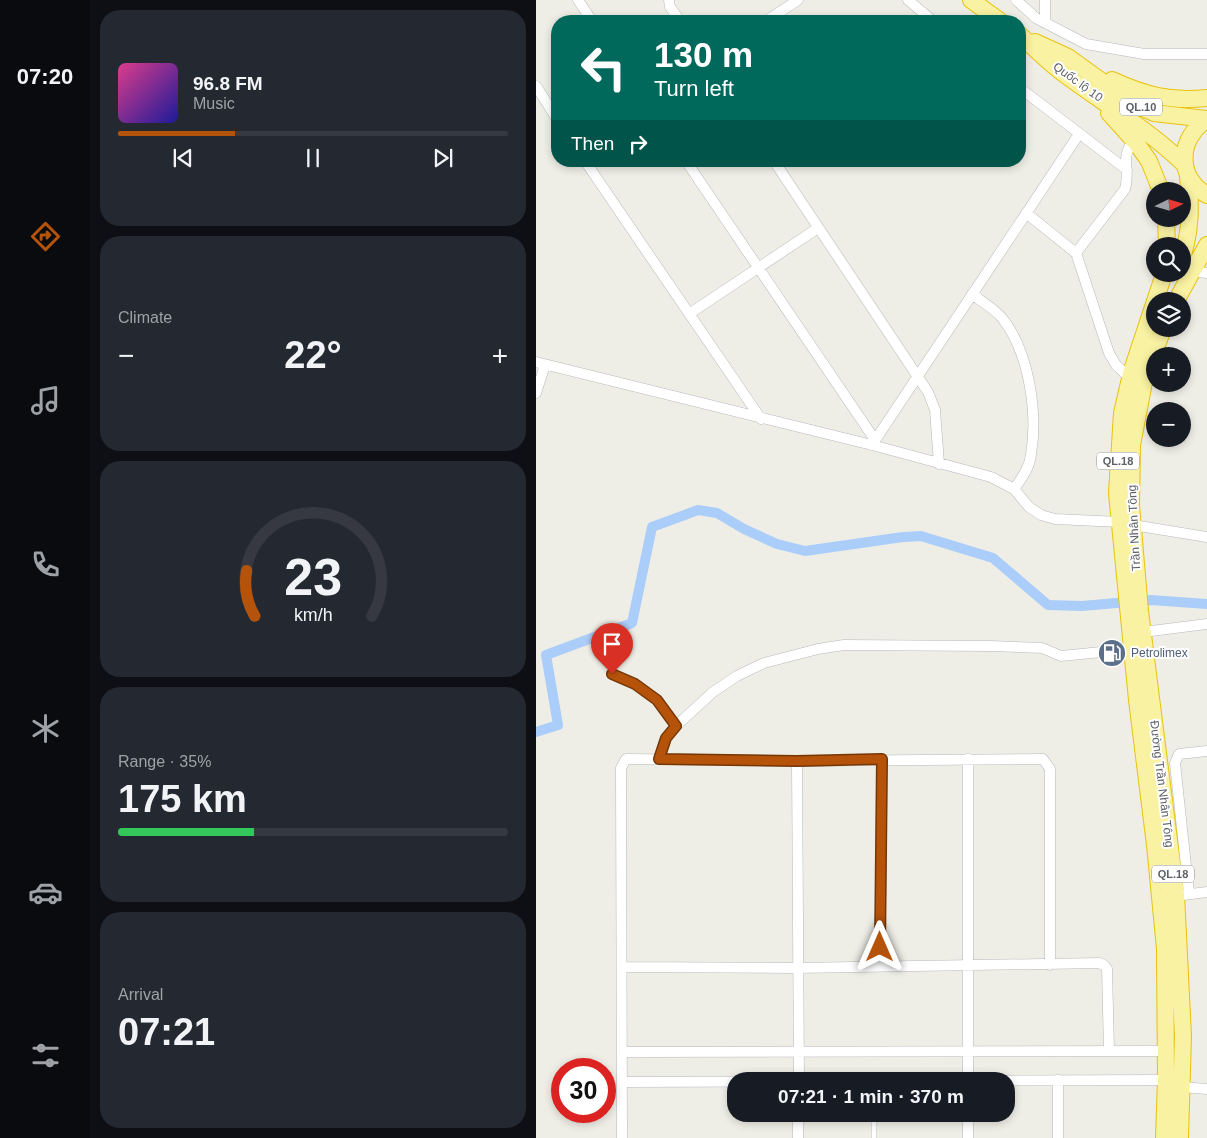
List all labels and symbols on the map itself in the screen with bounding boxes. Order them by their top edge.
street label: Quốc lộ 10 [1050,59,1106,105]
road number: QL.10 [1120,98,1162,115]
north arrow [1146,182,1191,228]
road number: QL.18 [1097,452,1139,470]
street label: Trần Nhân Tông [1125,484,1143,572]
pin [591,623,633,674]
fuel station icon: Petrolimex [1097,638,1127,668]
place label: Petrolimex [1131,646,1188,660]
street label: Đường Trần Nhân Tông [1147,720,1177,848]
road number: QL.18 [1152,866,1194,882]
position arrow [853,920,905,972]
speed limit sign: 30 [551,1058,616,1123]

